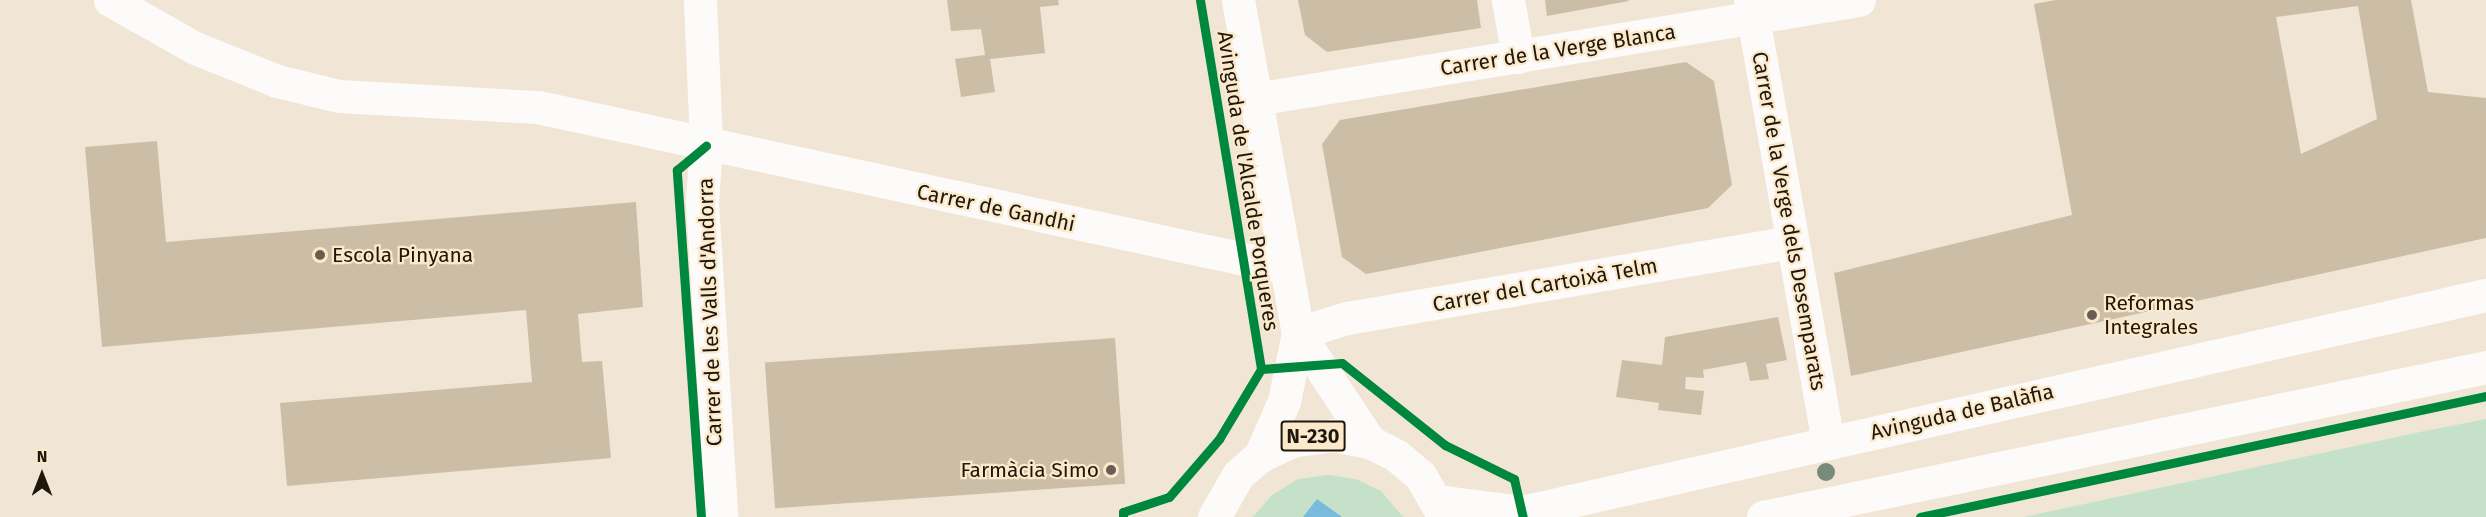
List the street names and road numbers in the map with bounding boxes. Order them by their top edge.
street label: Carrer de la Verge Blanca [1438,19,1678,81]
street label: Avinguda de l'Alcalde Porqueres [1212,29,1284,333]
street label: Carrer de la Verge dels Desemparats [1747,49,1831,393]
street label: Carrer de les Valls d'Andorra [693,177,727,447]
street label: Carrer de Gandhi [915,179,1077,237]
street label: Carrer del Cartoixà Telm [1431,253,1659,317]
street label: Avinguda de Balàfia [1868,379,2056,445]
road number: N-230 [1280,419,1346,453]

